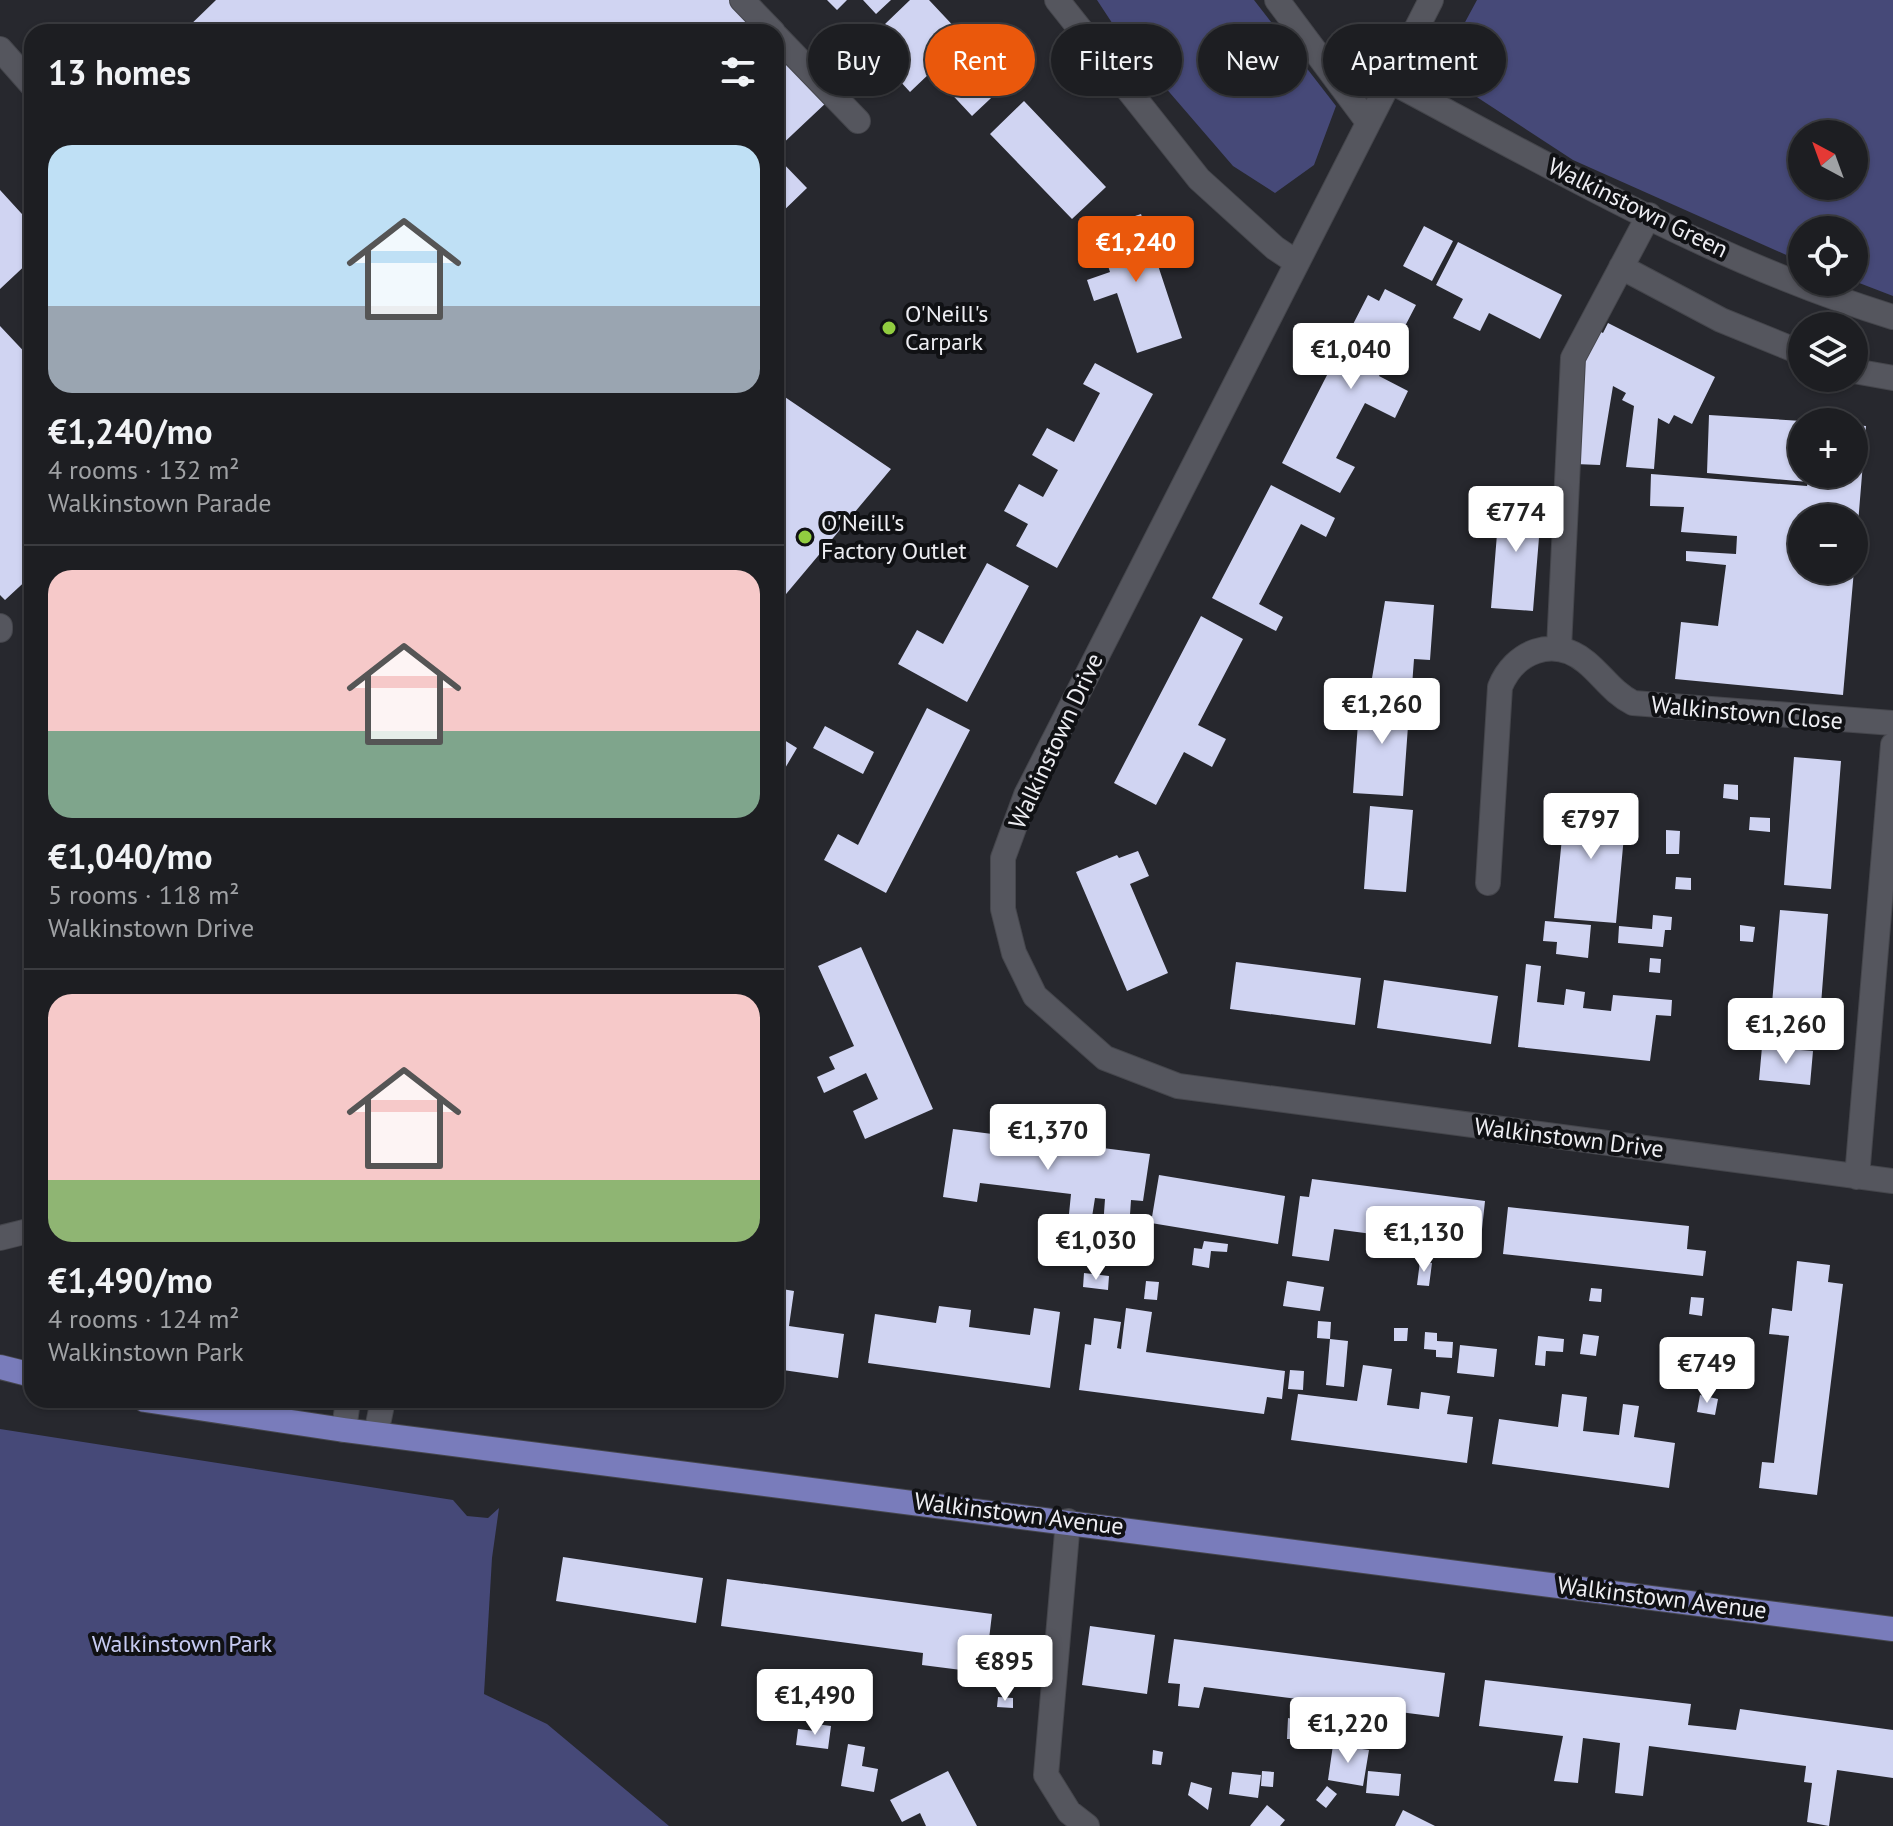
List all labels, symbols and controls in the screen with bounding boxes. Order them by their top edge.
chip: Buy [808,24,909,96]
chip: Rent [925,24,1035,96]
chip: Filters [1051,24,1182,96]
chip: New [1198,24,1307,96]
chip: Apartment [1323,24,1506,96]
text: 13 homes [48,50,191,94]
icon: filters [716,50,760,94]
north arrow [1788,120,1868,200]
map controls [1788,120,1868,584]
street label: Walkinstown Green [1543,151,1733,265]
icon: home [332,197,476,341]
pin: €1,240 [1071,216,1201,284]
button: locate [1788,216,1868,296]
text: €1,240 [1096,225,1176,258]
place label: O'Neill's Carpark [905,298,988,357]
button: layers [1788,312,1868,392]
marker: O'Neill's Carpark [880,319,898,337]
pin: €1,040 [1286,323,1416,391]
text: €1,040 [1311,332,1391,365]
button: + [1788,408,1868,488]
text: €1,240/mo [48,409,212,453]
text: 4 rooms · 132 m² [48,453,240,486]
text: Walkinstown Parade [48,486,271,519]
pin: €774 [1469,486,1563,554]
text: €774 [1487,495,1545,528]
button: − [1788,504,1868,584]
place label: O'Neill's Factory Outlet [821,507,967,566]
marker: O'Neill's Factory Outlet [796,528,814,546]
icon: home [332,622,476,766]
street label: Walkinstown Drive [1001,648,1110,834]
pin: €1,260 [1317,678,1447,746]
text: €1,260 [1342,687,1422,720]
street label: Walkinstown Close [1650,689,1844,736]
pin: €797 [1544,793,1638,861]
text: €797 [1562,802,1620,835]
text: €1,040/mo [48,834,212,878]
text: 5 rooms · 118 m² [48,878,240,911]
text: Walkinstown Drive [48,911,254,944]
pin: €1,260 [1721,998,1851,1066]
text: €1,260 [1746,1007,1826,1040]
icon: home [332,1046,476,1190]
pin: €1,370 [983,1104,1113,1172]
street label: Walkinstown Drive [1473,1111,1665,1164]
text: €1,370 [1008,1113,1088,1146]
pin: €1,130 [1359,1206,1489,1274]
pin: €1,030 [1031,1214,1161,1282]
text: €1,130 [1384,1215,1464,1248]
text: €1,030 [1056,1223,1136,1256]
text: €1,490/mo [48,1258,212,1302]
text: 4 rooms · 124 m² [48,1302,240,1335]
text: Walkinstown Park [48,1335,244,1368]
pin: €749 [1660,1337,1754,1405]
text: €749 [1678,1346,1736,1379]
street label: Walkinstown Avenue [913,1485,1126,1542]
street label: Walkinstown Avenue [1556,1569,1769,1626]
park label: Walkinstown Park [92,1628,273,1659]
pin: €895 [958,1635,1052,1703]
text: €895 [976,1644,1034,1677]
pin: €1,490 [750,1669,880,1737]
text: €1,490 [775,1678,855,1711]
pin: €1,220 [1283,1697,1413,1765]
text: €1,220 [1308,1706,1388,1739]

